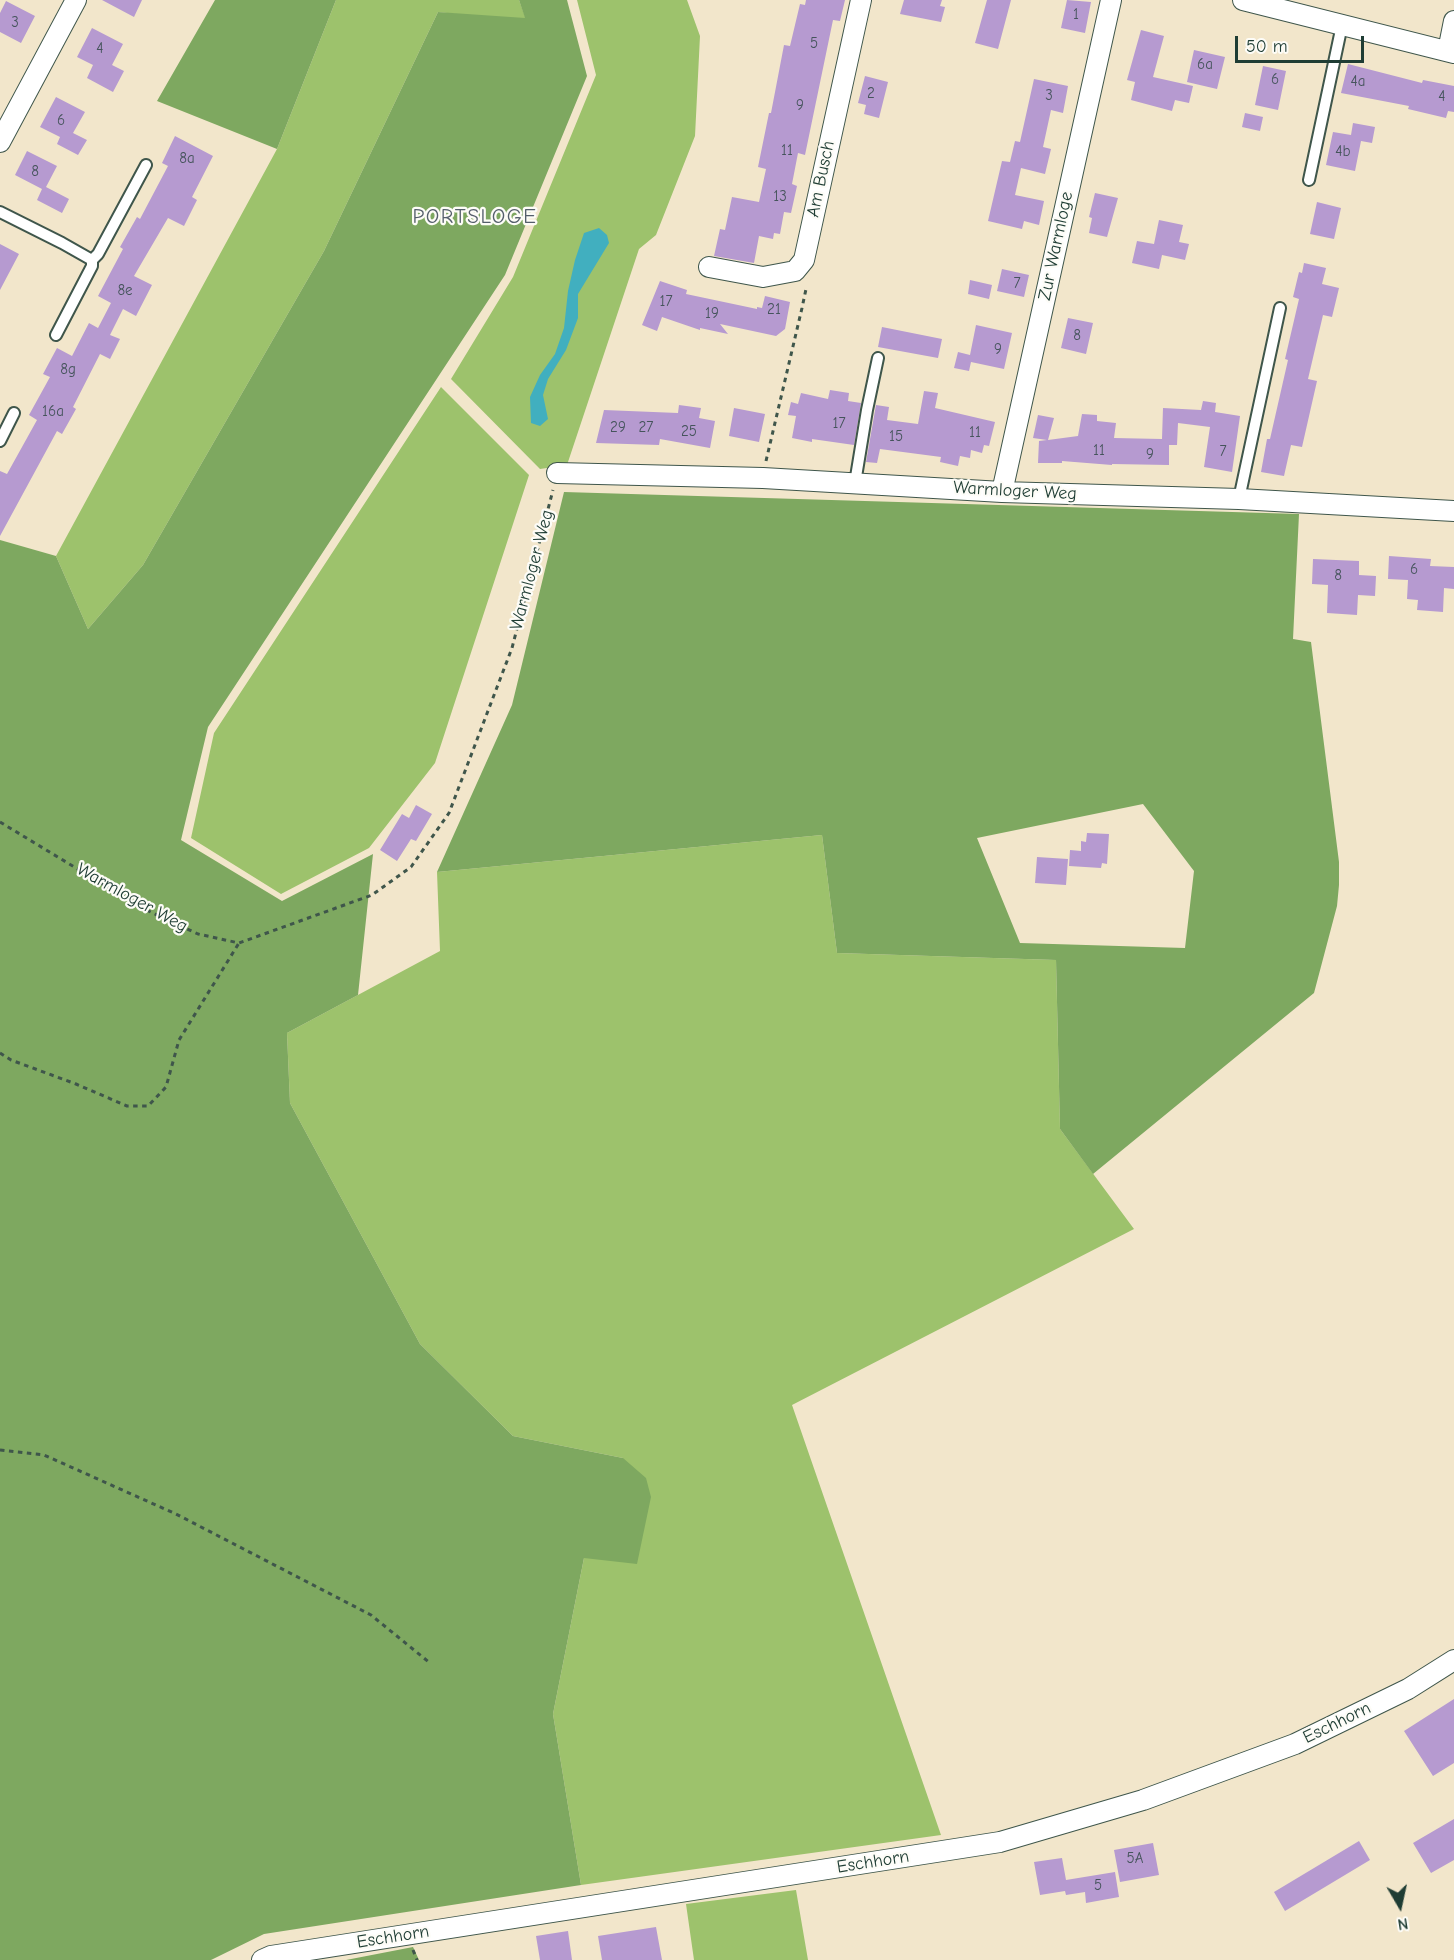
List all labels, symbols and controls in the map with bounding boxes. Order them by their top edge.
house number: 1 [1073,6,1079,24]
house number: 3 [11,14,19,32]
scale bar [1238,24,1367,62]
house number: 5 [810,35,818,53]
text: 50 m [1246,36,1288,57]
house number: 4 [96,40,104,58]
house number: 6a [1197,56,1213,74]
house number: 6 [1271,71,1279,89]
house number: 4a [1351,73,1365,91]
house number: 2 [867,85,875,103]
house number: 3 [1045,87,1053,105]
house number: 4 [1438,88,1446,106]
house number: 9 [796,97,804,115]
house number: 6 [57,112,65,130]
street label: Am Busch [802,139,840,219]
house number: 11 [781,142,793,160]
house number: 4b [1335,143,1351,161]
house number: 8a [179,150,195,168]
house number: 8 [31,163,39,181]
house number: 13 [773,188,787,206]
street label: Zur Warmloge [1034,190,1078,302]
district label: PORTSLOGE [413,204,537,230]
house number: 7 [1013,275,1021,293]
house number: 8e [117,282,133,300]
house number: 17 [659,293,673,311]
house number: 21 [767,301,781,319]
house number: 19 [705,305,719,323]
house number: 8 [1073,327,1081,345]
house number: 9 [994,341,1002,359]
house number: 8g [60,361,76,379]
house number: 16a [42,403,64,421]
house number: 17 [832,415,846,433]
house number: 29 [610,419,626,437]
house number: 27 [639,419,653,437]
house number: 25 [681,423,697,441]
house number: 11 [969,424,981,442]
house number: 15 [889,428,903,446]
house number: 11 [1093,442,1105,460]
house number: 7 [1219,443,1227,461]
house number: 9 [1146,446,1154,464]
street label: Warmloger Weg [953,477,1077,505]
street label: Warmloger Weg [506,507,558,633]
house number: 6 [1410,561,1418,579]
house number: 8 [1334,567,1342,585]
street label: Warmloger Weg [73,859,191,937]
street label: Eschhorn [1300,1697,1374,1749]
street label: Eschhorn [835,1846,911,1878]
house number: 5A [1127,1850,1143,1868]
north arrow [1370,1876,1430,1936]
house number: 5 [1094,1877,1102,1895]
text: N [1396,1914,1409,1933]
street label: Eschhorn [355,1921,431,1953]

